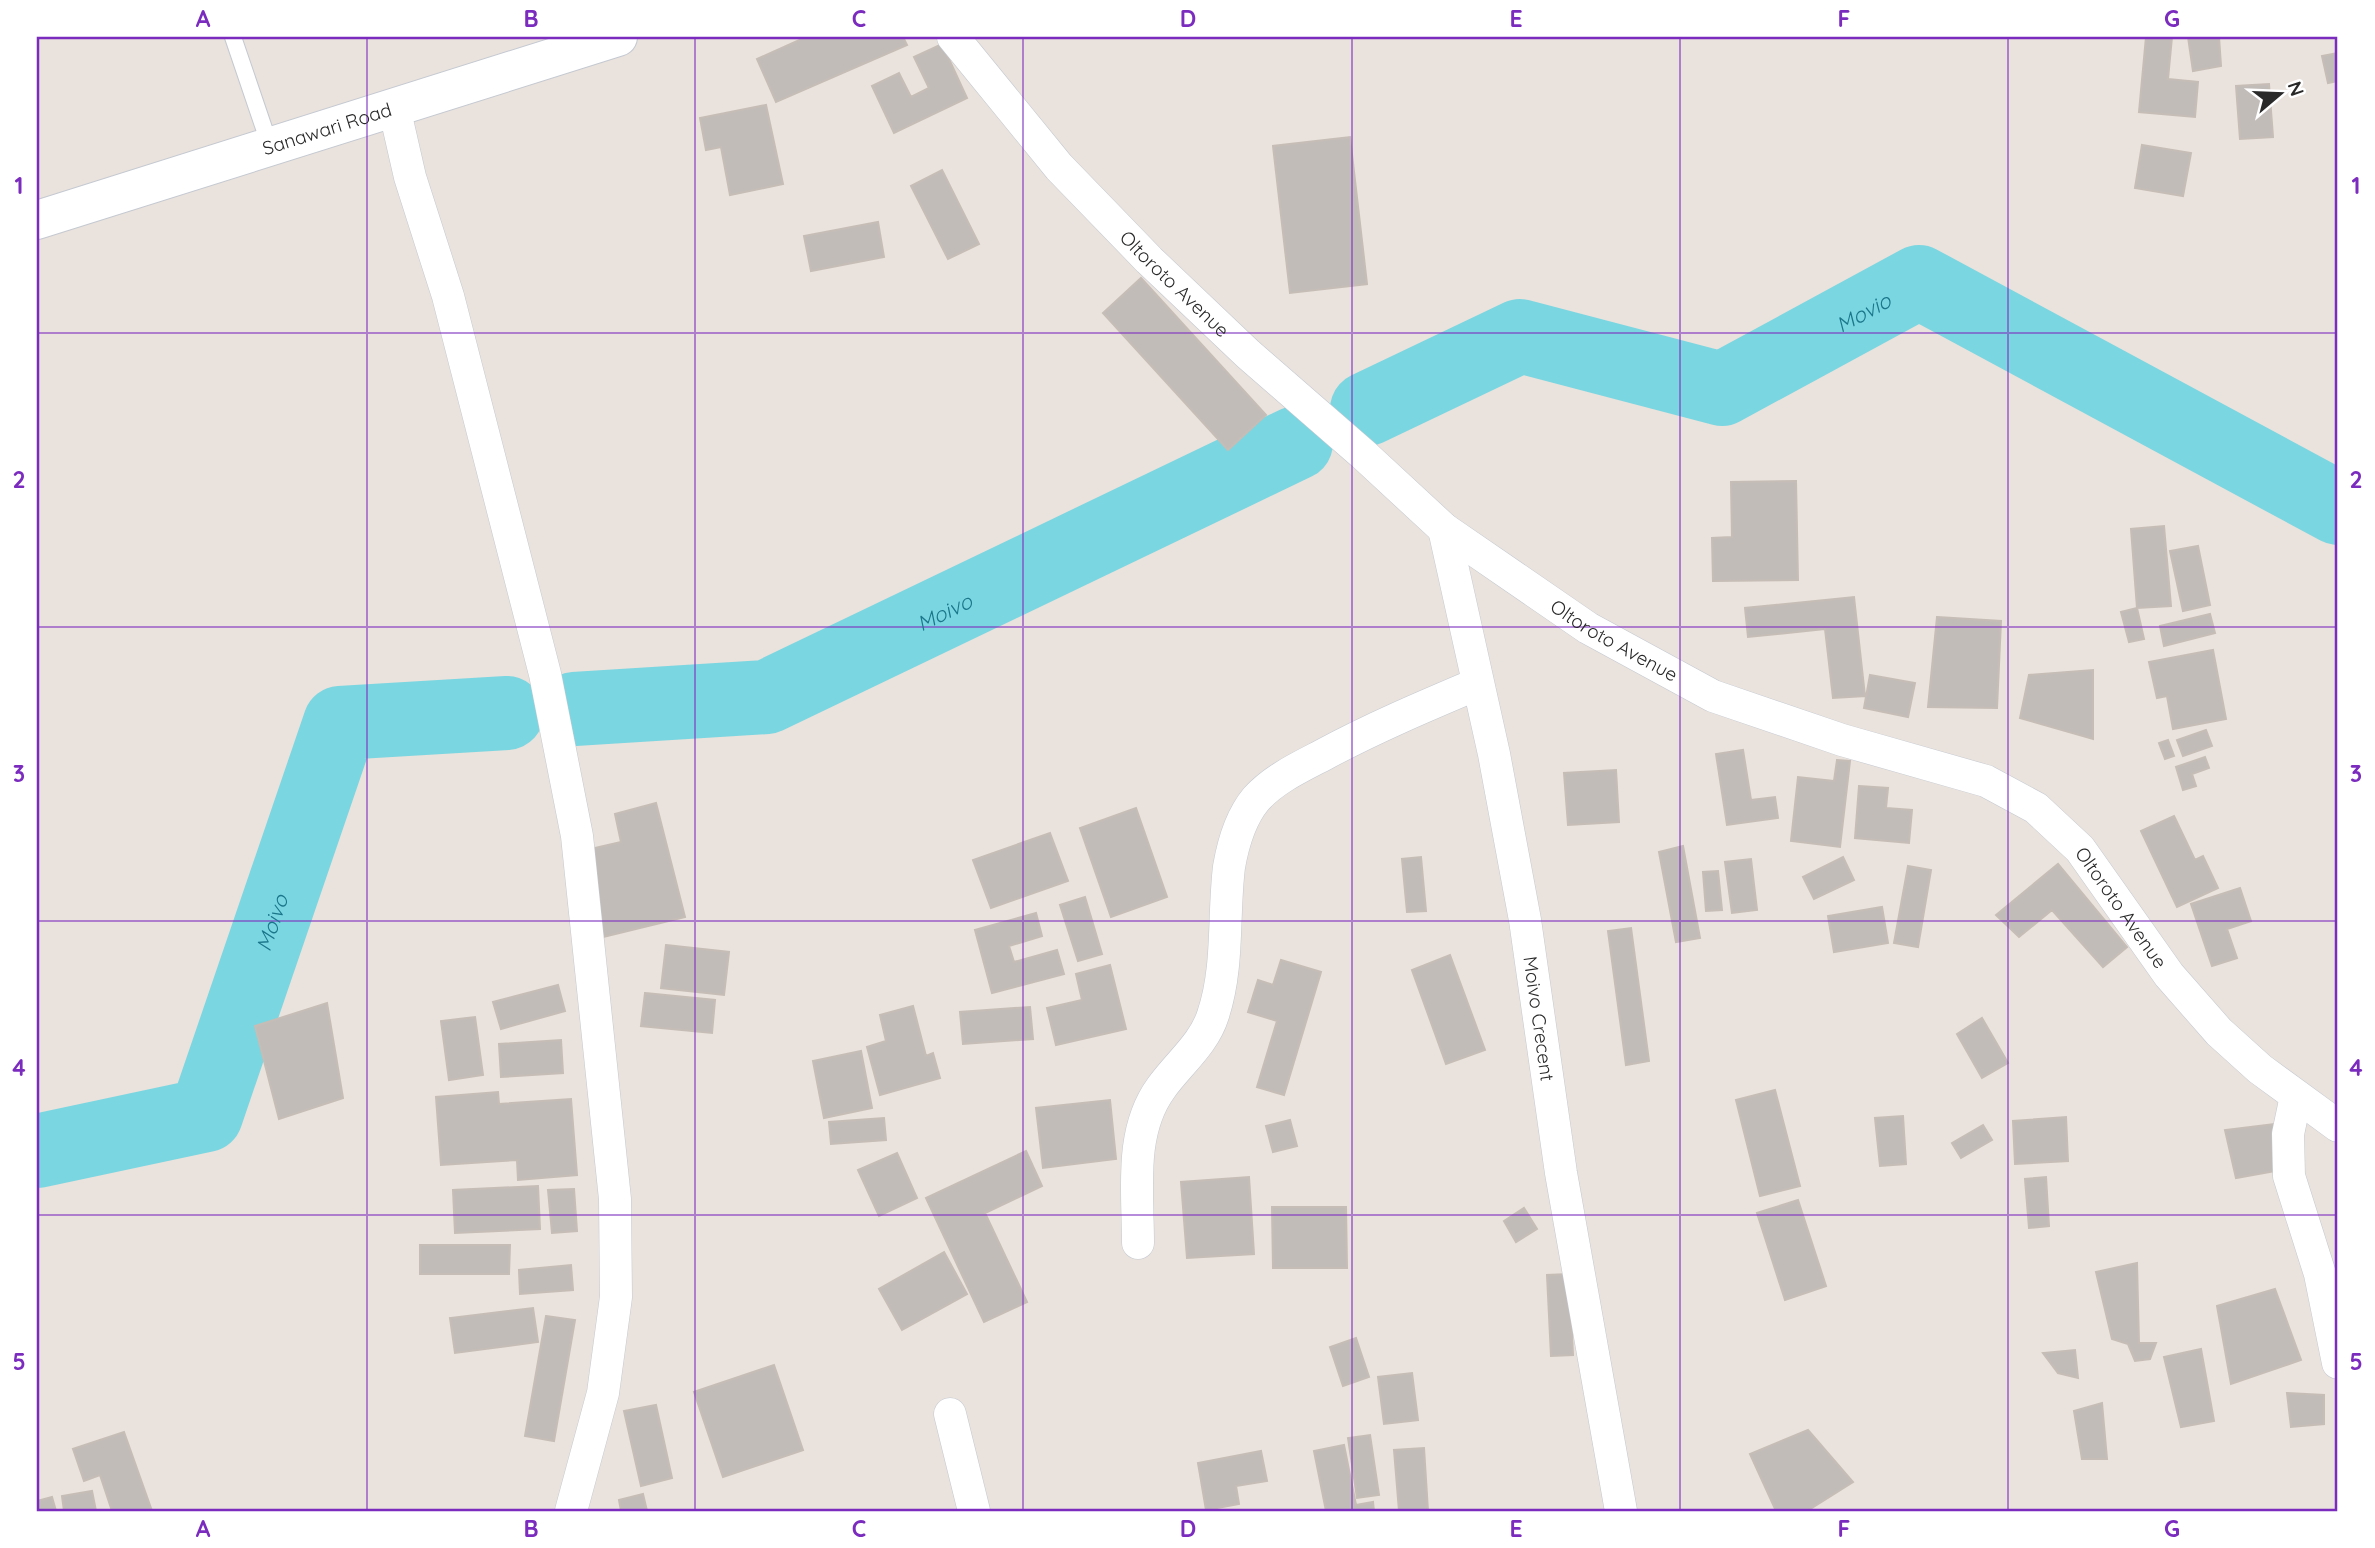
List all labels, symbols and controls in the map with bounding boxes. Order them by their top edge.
text: A [196,4,211,33]
text: B [523,4,539,33]
text: C [852,4,866,33]
text: D [1180,4,1196,33]
text: E [1509,4,1523,33]
text: F [1838,4,1850,33]
text: G [2164,4,2180,33]
north arrow [2246,60,2316,130]
text: N [2282,78,2310,99]
street label: Sanawari Road [259,97,395,160]
text: 1 [15,171,23,200]
text: 1 [2352,171,2360,200]
street label: Oltoroto Avenue [1115,225,1234,342]
water label: Movio [1831,286,1896,338]
text: 2 [12,465,26,494]
text: 2 [2349,465,2363,494]
water label: Moivo [912,587,977,636]
street label: Oltoroto Avenue [1546,594,1682,687]
text: 3 [13,759,25,788]
text: 3 [2350,759,2362,788]
street label: Oltoroto Avenue [2070,842,2172,973]
water label: Moivo [250,890,294,954]
street label: Moivo Crecent [1518,955,1560,1083]
text: 4 [12,1053,26,1082]
text: 4 [2349,1053,2363,1082]
text: 5 [12,1347,26,1376]
text: 5 [2349,1347,2363,1376]
text: A [196,1514,211,1543]
text: B [523,1514,539,1543]
text: C [852,1514,866,1543]
text: D [1180,1514,1196,1543]
text: E [1509,1514,1523,1543]
text: F [1838,1514,1850,1543]
text: G [2164,1514,2180,1543]

